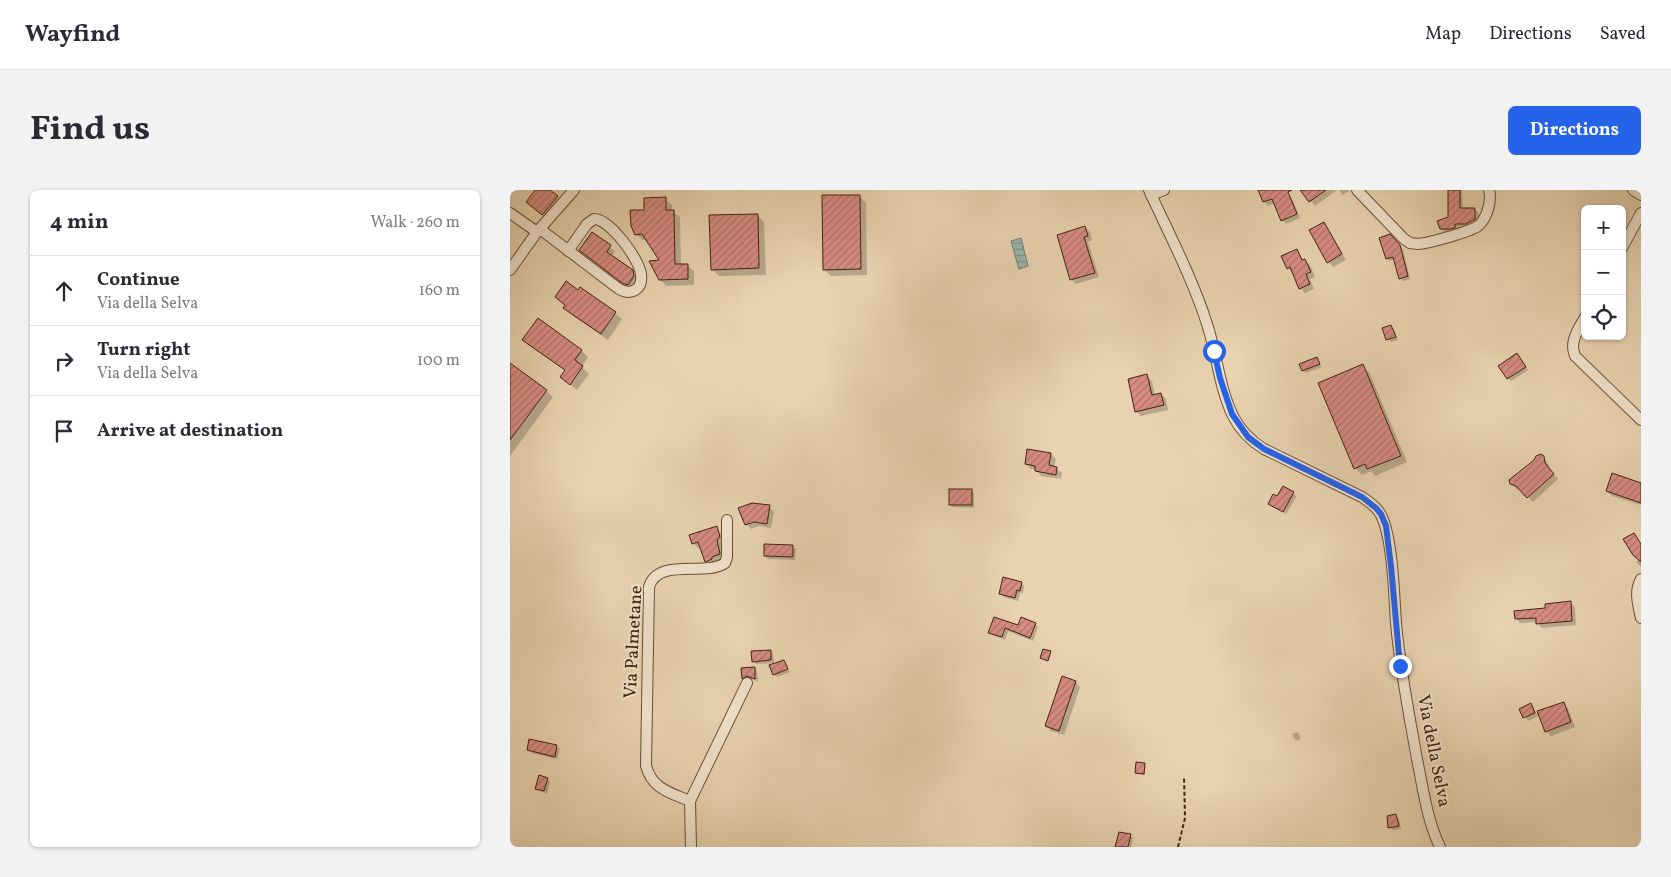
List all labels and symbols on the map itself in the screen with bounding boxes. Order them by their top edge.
route start [1203,340,1226,363]
street label: Via Palmetane [619,585,649,699]
route end [1389,655,1412,678]
street label: Via della Selva [1410,693,1456,809]

